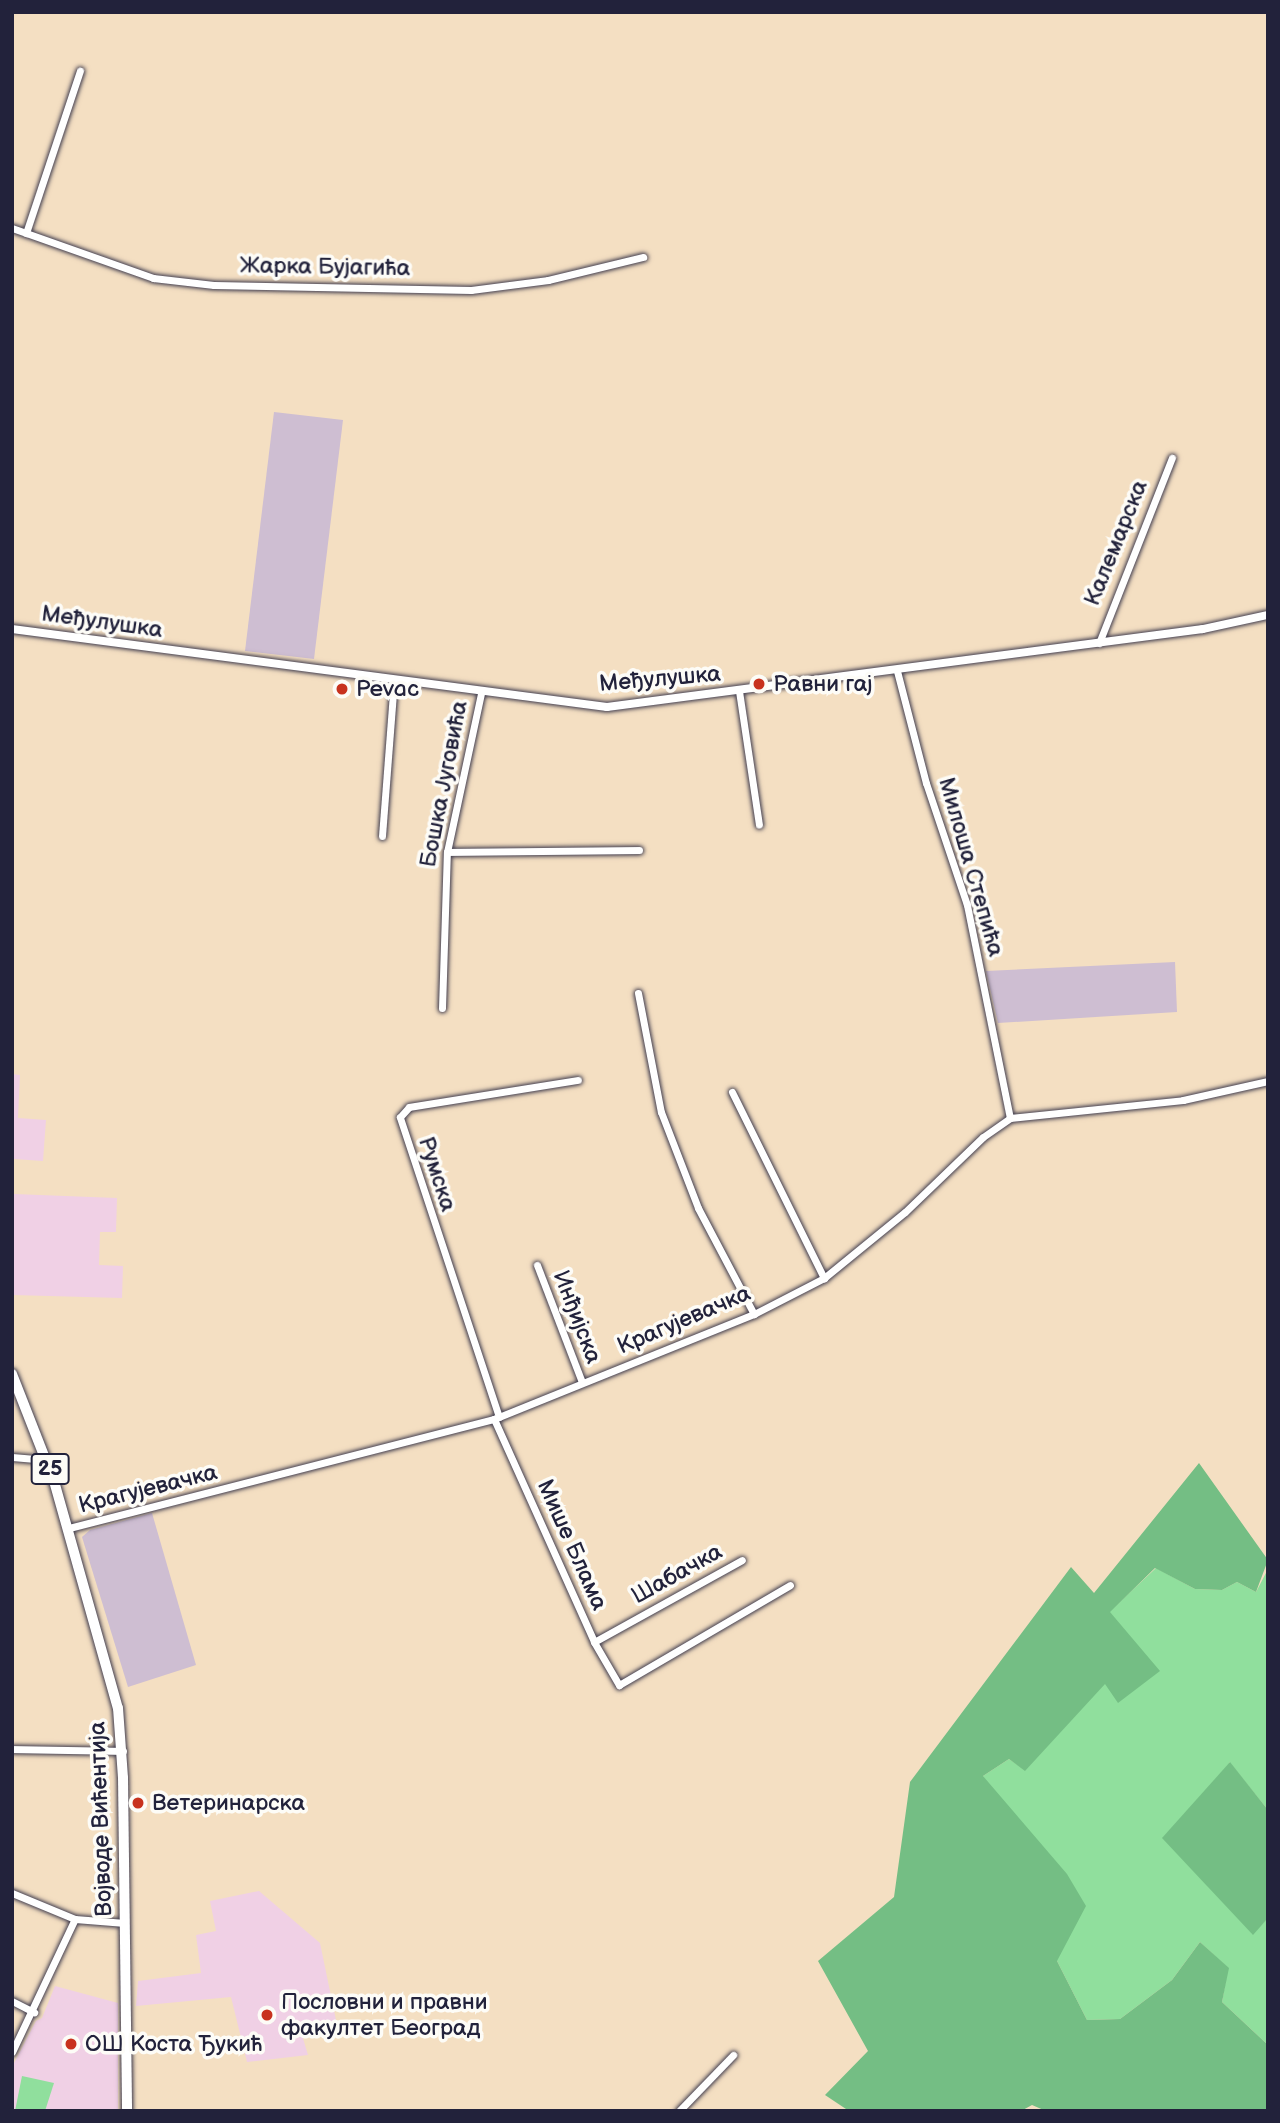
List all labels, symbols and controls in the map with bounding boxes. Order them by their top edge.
street label: Жарка Бујагића [239,252,411,282]
street label: Калемарска [1078,476,1154,610]
street label: Међулушка [40,600,164,644]
street label: Међулушка [598,660,722,698]
place label: Равни гај [773,670,873,698]
place label: Pevac [356,675,419,703]
marker: Равни гај [751,676,767,692]
marker: Pevac [334,681,350,697]
street label: Бошка Југовића [414,698,474,870]
street label: Милоша Степића [932,774,1010,960]
street label: Румска [412,1133,462,1215]
street label: Инђијска [547,1267,607,1367]
street label: Крагујевачка [613,1280,755,1360]
road number: 25 [29,1452,71,1486]
street label: Крагујевачка [76,1458,220,1520]
street label: Мише Блама [531,1475,613,1615]
street label: Шабачка [627,1538,727,1610]
street label: Војводе Вићентија [84,1721,118,1917]
place label: Ветеринарска [152,1789,305,1817]
marker: Ветеринарска [130,1795,146,1811]
place label: Пословни и правни факултет Београд [281,1988,487,2042]
marker: Пословни и правни факултет Београд [259,2007,275,2023]
place label: ОШ Коста Ђукић [85,2030,262,2058]
marker: ОШ Коста Ђукић [63,2036,79,2052]

